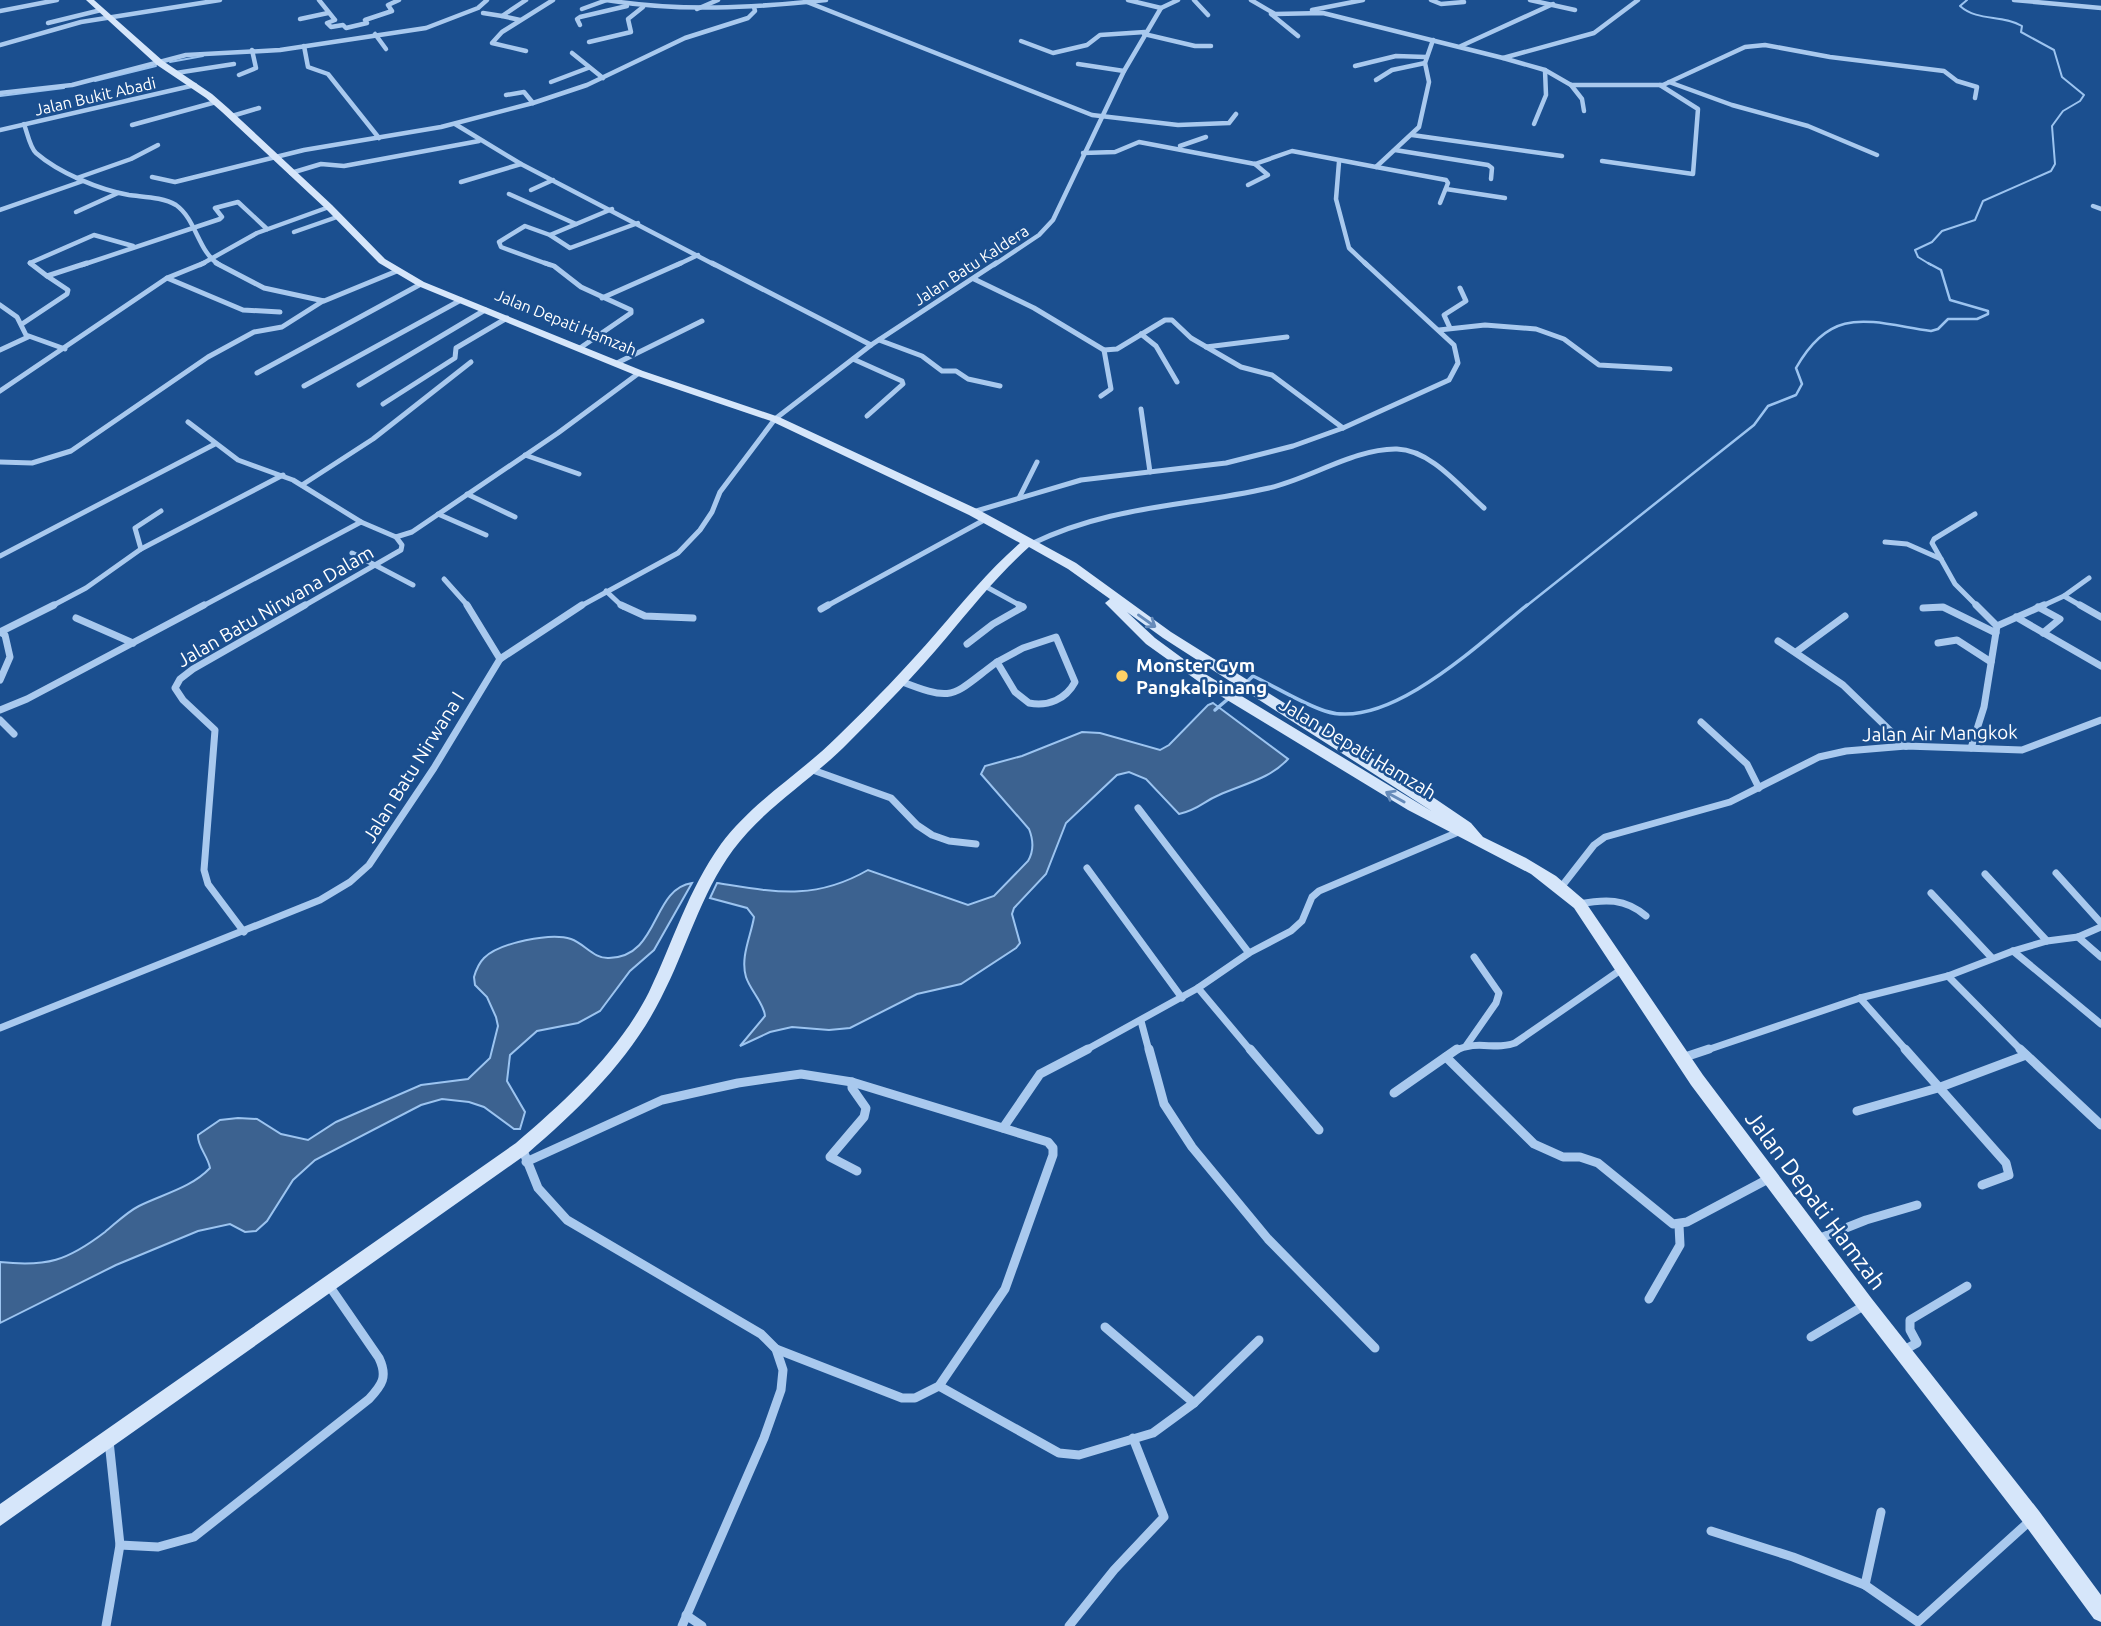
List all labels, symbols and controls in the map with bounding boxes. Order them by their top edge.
street label: Jalan Bukit Abadi [33,73,157,119]
street label: Jalan Batu Kaldera [910,221,1032,309]
street label: Jalan Depati Hamzah [493,285,639,359]
street label: Jalan Batu Nirwana Dalam [173,541,377,671]
one-way arrow [1137,614,1156,628]
place label: Monster Gym Pangkalpinang [1136,654,1267,698]
marker: Monster Gym Pangkalpinang [1114,668,1130,684]
street label: Jalan Batu Nirwana I [358,688,468,846]
street label: Jalan Depati Hamzah [1276,692,1440,804]
street label: Jalan Air Mangkok [1862,721,2018,745]
one-way arrow [1385,789,1406,803]
street label: Jalan Depati Hamzah [1741,1106,1891,1294]

